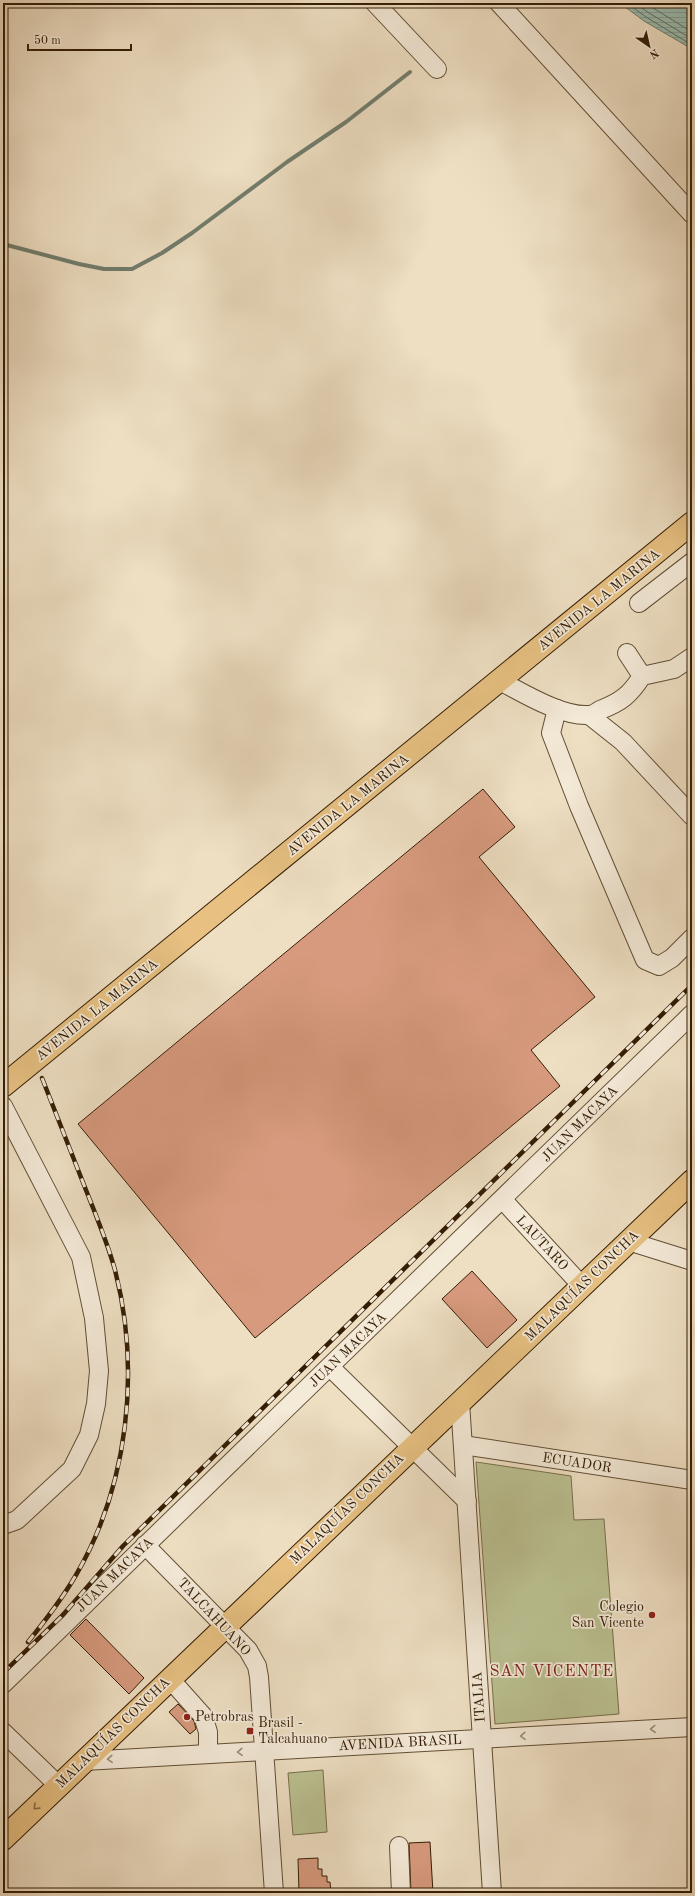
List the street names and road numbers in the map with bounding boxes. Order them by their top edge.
street label: AVENIDA LA MARINA [535,546,663,654]
street label: AVENIDA LA MARINA [284,751,412,859]
street label: AVENIDA LA MARINA [33,956,161,1064]
street label: JUAN MACAYA [539,1083,621,1165]
street label: LAUTARO [513,1213,571,1273]
street label: MALAQUÍAS CONCHA [520,1226,642,1344]
street label: JUAN MACAYA [307,1310,390,1390]
street label: MALAQUÍAS CONCHA [285,1449,407,1567]
street label: ECUADOR [541,1451,613,1475]
street label: JUAN MACAYA [74,1535,157,1615]
street label: TALCAHUANO [175,1576,253,1659]
street label: ITALIA [470,1671,488,1723]
street label: MALAQUÍAS CONCHA [51,1673,173,1791]
street label: AVENIDA BRASIL [338,1733,462,1753]

